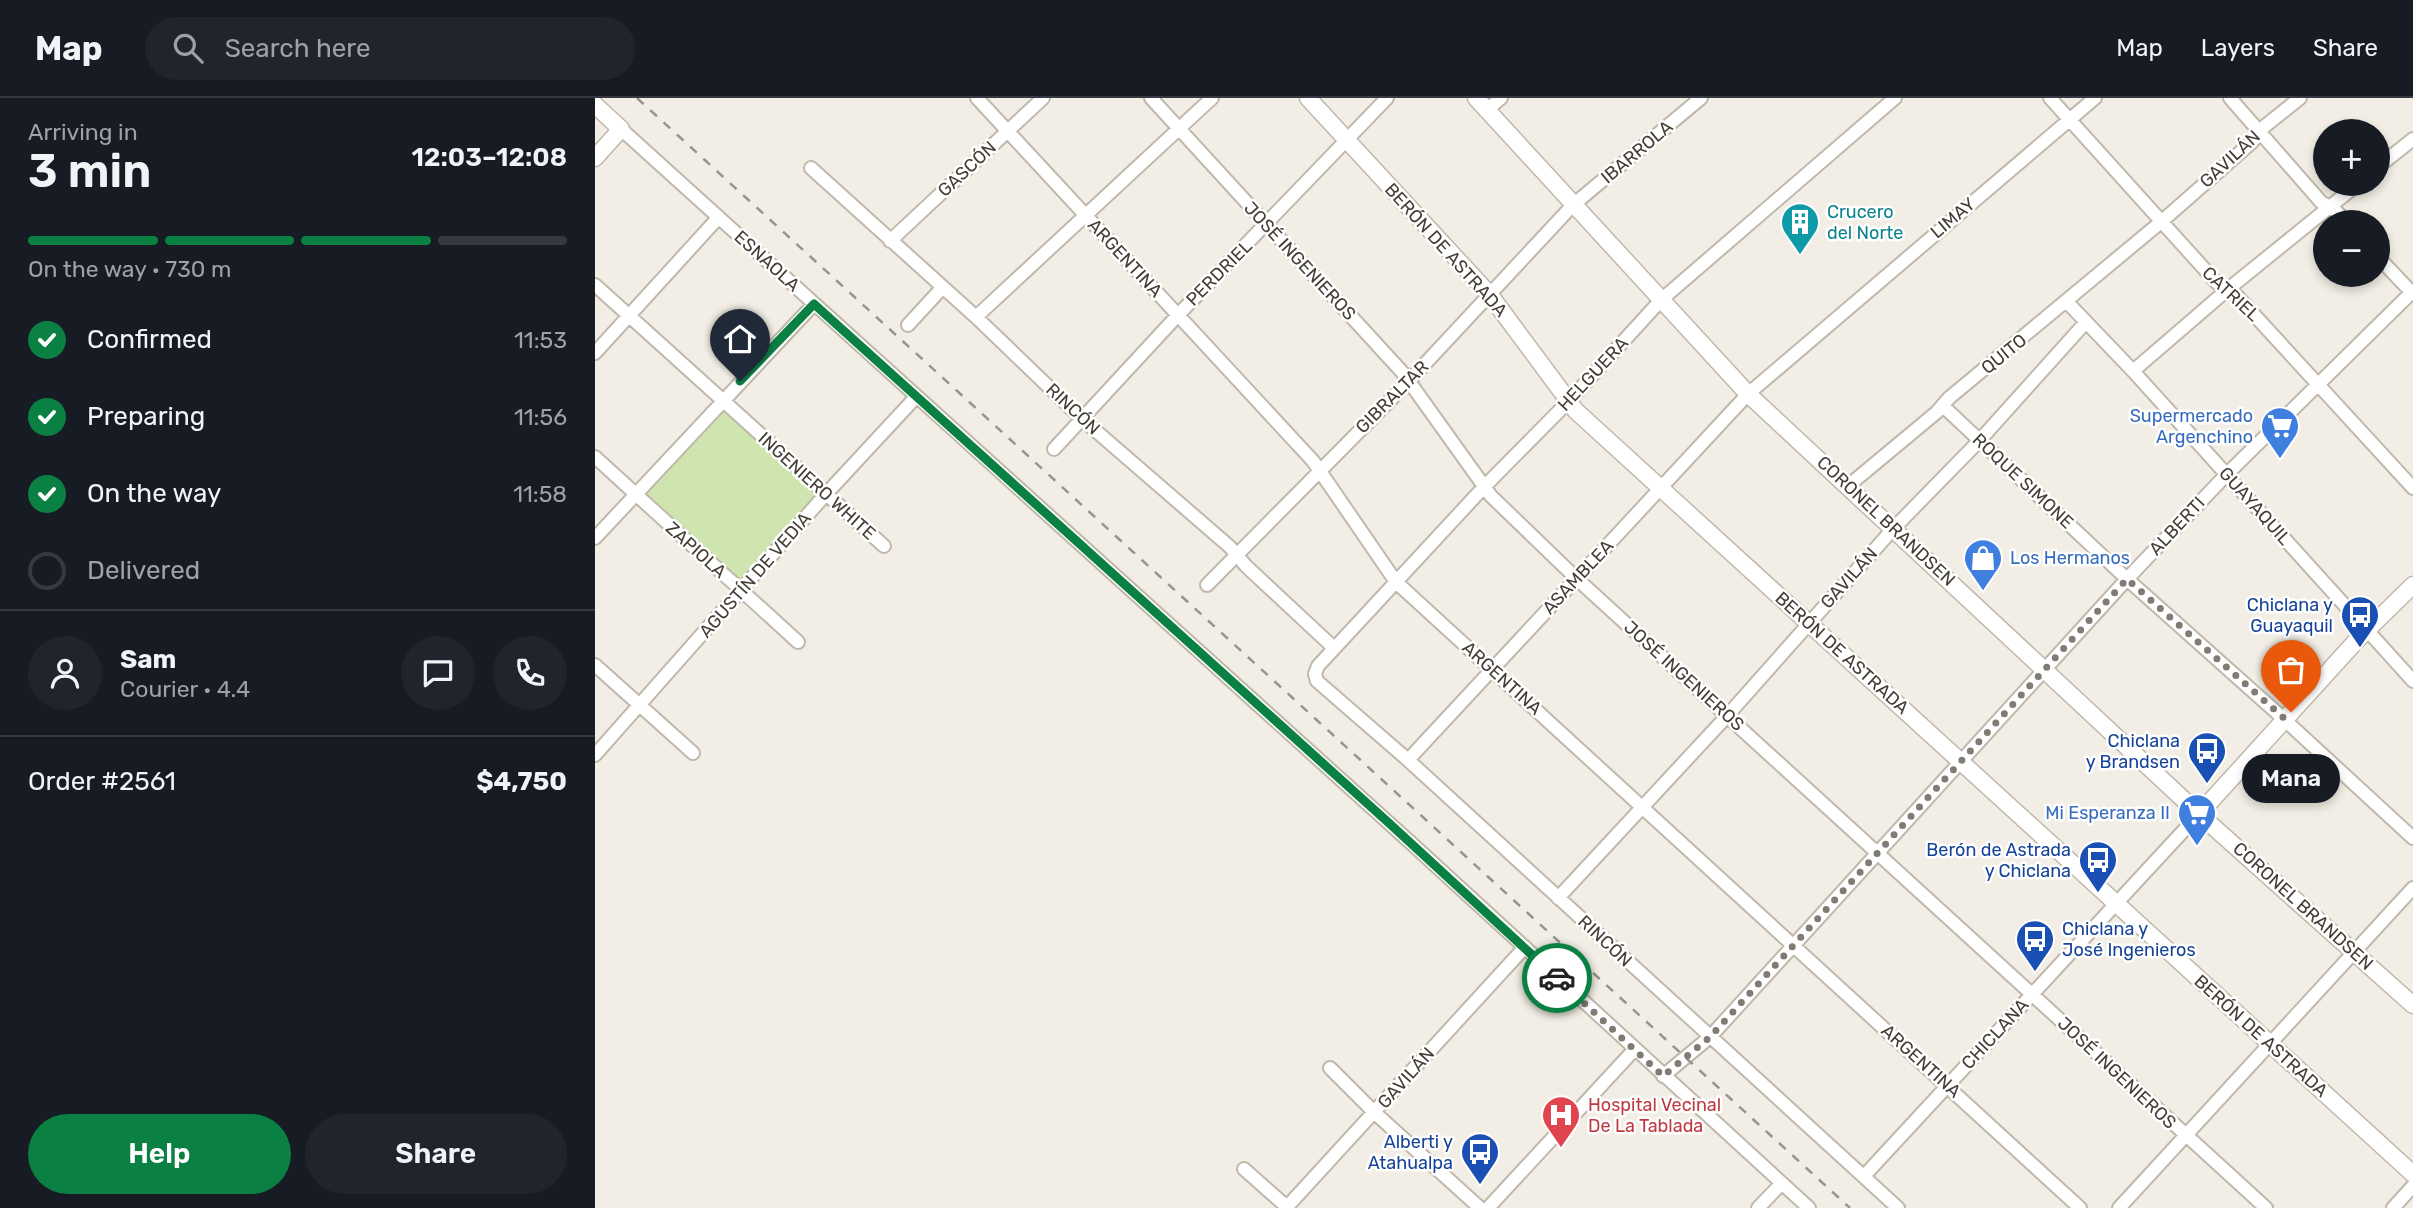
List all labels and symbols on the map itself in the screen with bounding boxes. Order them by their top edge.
street label: IBARROLA [1597,116,1677,188]
street label: GAVILÁN [2195,126,2265,192]
street label: GASCÓN [933,136,1001,202]
street label: BERÓN DE ASTRADA [1380,179,1512,321]
street label: LIMAY [1926,193,1980,243]
street label: JOSÉ INGENIEROS [1239,197,1361,325]
building icon: Crucero del Norte [1779,201,1821,256]
place label: Crucero del Norte [1827,201,1903,244]
street label: ARGENTINA [1083,214,1167,302]
street label: ESNAOLA [730,226,804,296]
street label: PERDRIEL [1181,235,1257,311]
street label: CATRIEL [2198,262,2264,326]
pin [710,309,770,381]
street label: QUITO [1977,329,2031,379]
street label: HELGUERA [1553,332,1633,416]
street label: GIBRALTAR [1351,356,1433,438]
street label: RINCÓN [1041,378,1105,440]
place label: Supermercado Argenchino [2130,405,2253,448]
supermarket icon: Supermercado Argenchino [2259,405,2301,460]
street label: INGENIERO WHITE [754,427,880,545]
street label: ROQUE SIMONE [1968,429,2078,533]
street label: CORONEL BRANDSEN [1812,451,1960,591]
street label: GUAYAQUIL [2214,462,2296,550]
street label: ALBERTI [2144,492,2210,560]
street label: AGUSTÍN DE VEDIA [694,508,816,642]
street label: ZAPIOLA [661,517,731,583]
street label: ASAMBLEA [1538,535,1618,619]
shop icon: Los Hermanos [1962,537,2004,592]
street label: GAVILÁN [1816,543,1882,613]
place label: Los Hermanos [2010,547,2130,569]
street label: BERÓN DE ASTRADA [1771,587,1913,719]
place label: Chiclana y Guayaquil [2247,594,2333,637]
bus stop icon: Chiclana y Guayaquil [2339,594,2381,649]
street label: JOSÉ INGENIEROS [1619,616,1749,736]
street label: ARGENTINA [1458,637,1546,719]
pin [2261,640,2321,712]
place label: Chiclana y Brandsen [2086,730,2180,773]
bus stop icon: Chiclana y Brandsen [2186,730,2228,785]
callout: Mana [2242,754,2340,803]
supermarket icon: Mi Esperanza II [2176,792,2218,847]
place label: Mi Esperanza II [2045,802,2170,824]
street label: CORONEL BRANDSEN [2228,837,2378,975]
place label: Berón de Astrada y Chiclana [1926,839,2071,882]
bus stop icon: Berón de Astrada y Chiclana [2077,839,2119,894]
street label: RINCÓN [1573,910,1637,972]
bus stop icon: Chiclana y José Ingenieros [2014,918,2056,973]
place label: Chiclana y José Ingenieros [2062,918,2196,961]
courier [1522,943,1592,1013]
street label: BERÓN DE ASTRADA [2190,970,2332,1102]
street label: CHICLANA [1957,994,2033,1074]
street label: JOSÉ INGENIEROS [2053,1012,2181,1134]
street label: ARGENTINA [1877,1020,1965,1102]
street label: GAVILÁN [1373,1043,1439,1113]
hospital icon: Hospital Vecinal De La Tablada [1540,1094,1582,1149]
place label: Hospital Vecinal De La Tablada [1588,1094,1721,1137]
place label: Alberti y Atahualpa [1368,1131,1453,1174]
bus stop icon: Alberti y Atahualpa [1459,1131,1501,1186]

